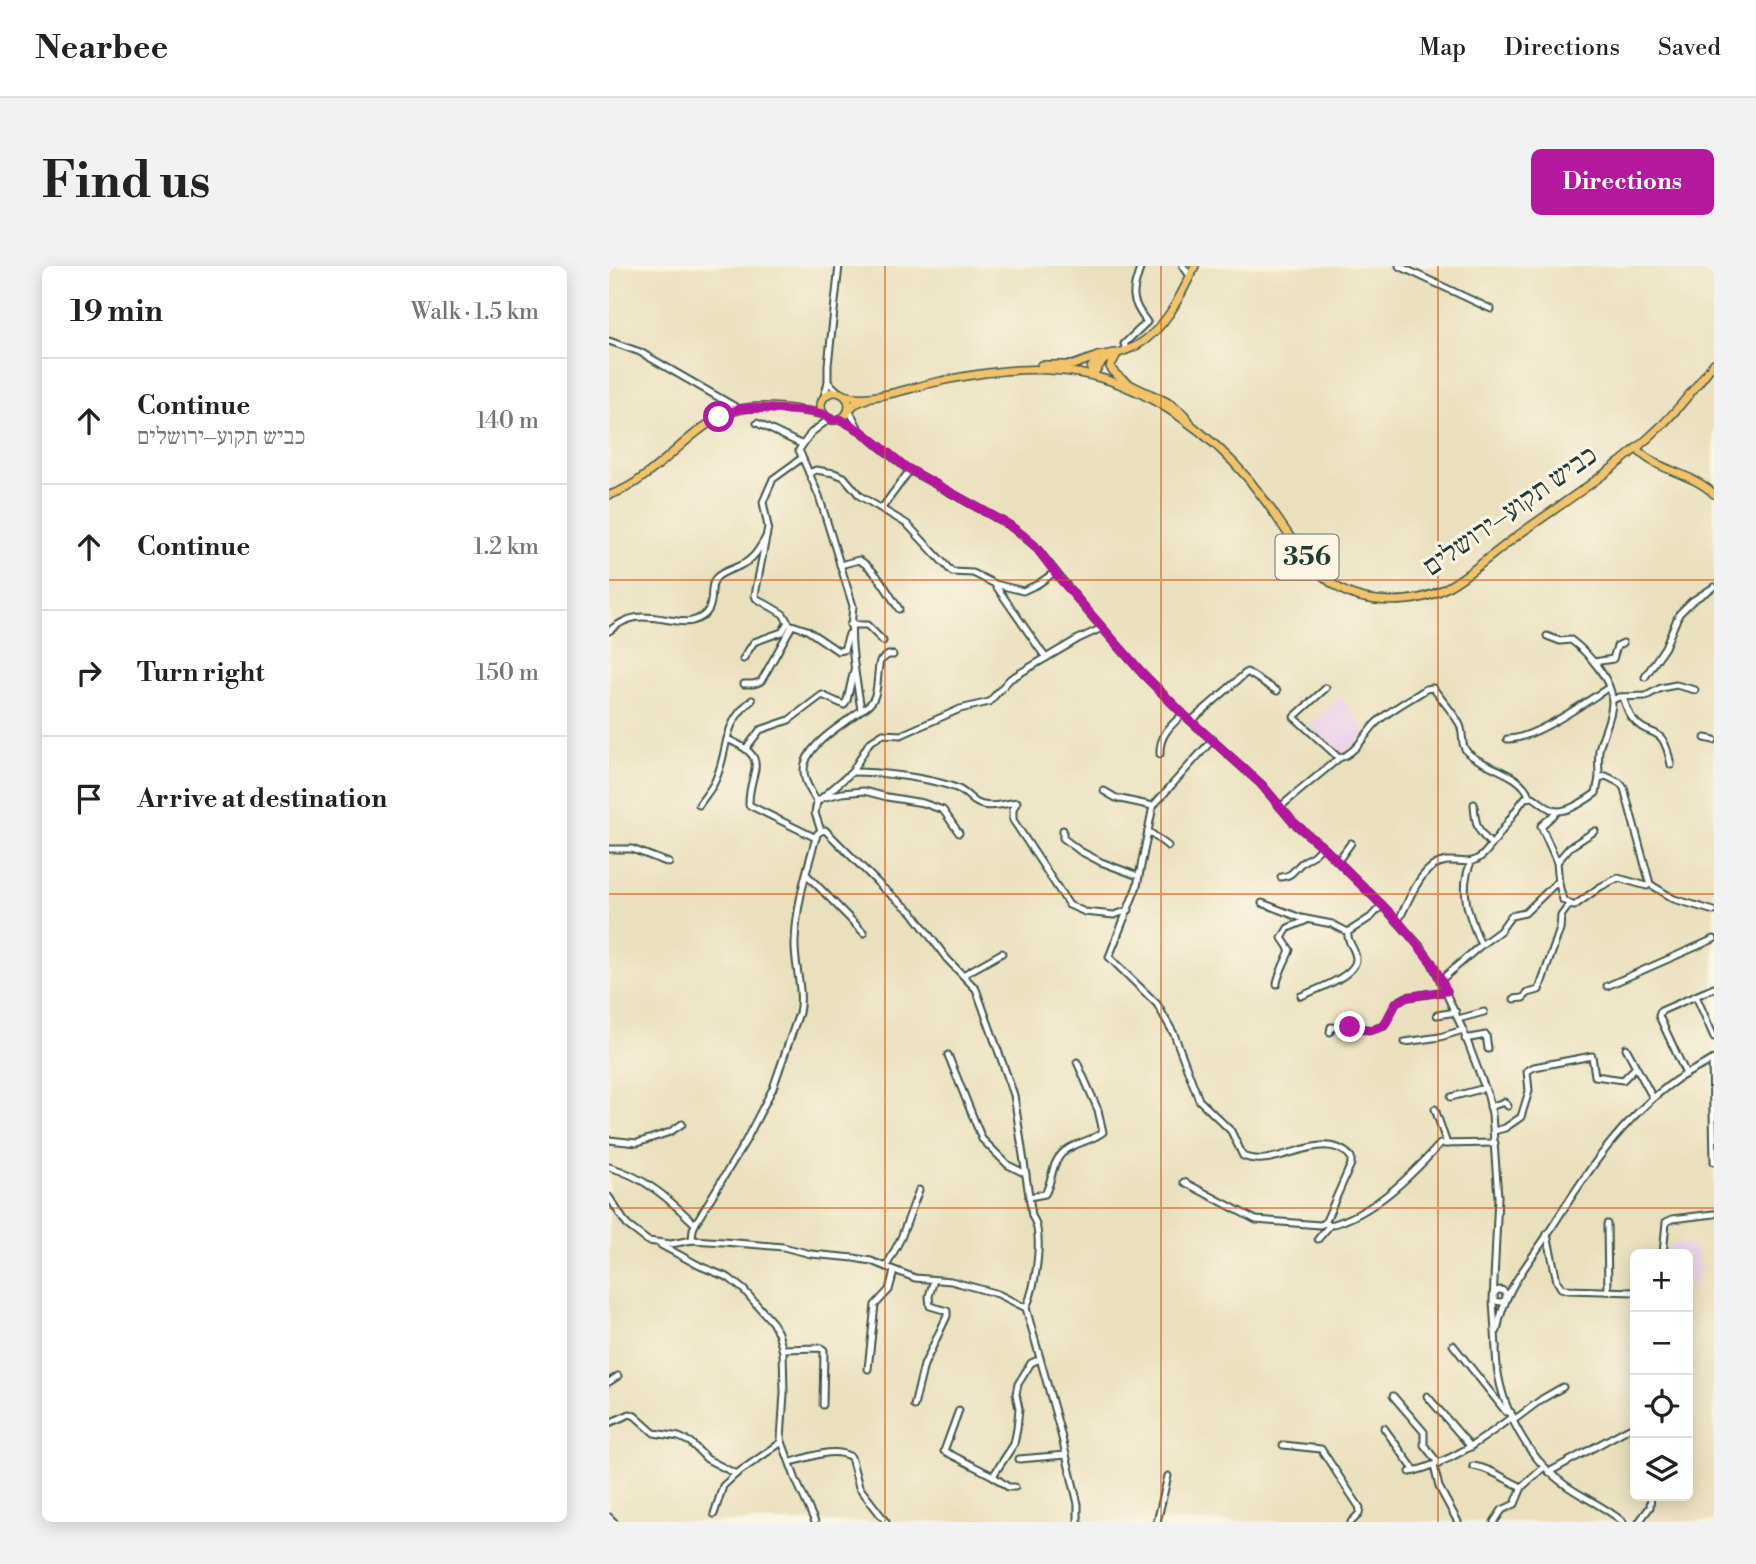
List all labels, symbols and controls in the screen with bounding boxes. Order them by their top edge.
text: Nearbee [35,28,168,69]
text: Map [1419,33,1466,63]
text: Directions [1504,33,1620,63]
text: Saved [1658,33,1721,63]
button: Directions [1531,149,1714,215]
text: Find us [42,152,211,213]
text: 19 min [70,293,163,331]
text: Walk · 1.5 km [411,298,539,326]
text: Continue [137,390,250,422]
route start [703,401,734,432]
icon: ahead [70,402,108,440]
text: 140 m [476,407,539,435]
text: כביש תקוע–ירושלים [137,423,305,451]
street label: כביש תקוע–ירושלים [1416,438,1604,584]
icon: ahead [70,528,108,566]
text: Continue [137,531,250,563]
text: 1.2 km [474,533,539,561]
road number: 356 [1275,534,1339,580]
icon: right [70,654,108,692]
text: Turn right [137,657,265,689]
text: 150 m [476,659,539,687]
icon: arrive [70,780,108,818]
text: Arrive at destination [137,783,387,815]
route end [1334,1011,1365,1042]
map controls [1630,1249,1693,1501]
button: + [1630,1249,1693,1312]
button: − [1630,1312,1693,1375]
button: locate [1630,1375,1693,1438]
button: layers [1630,1438,1693,1501]

